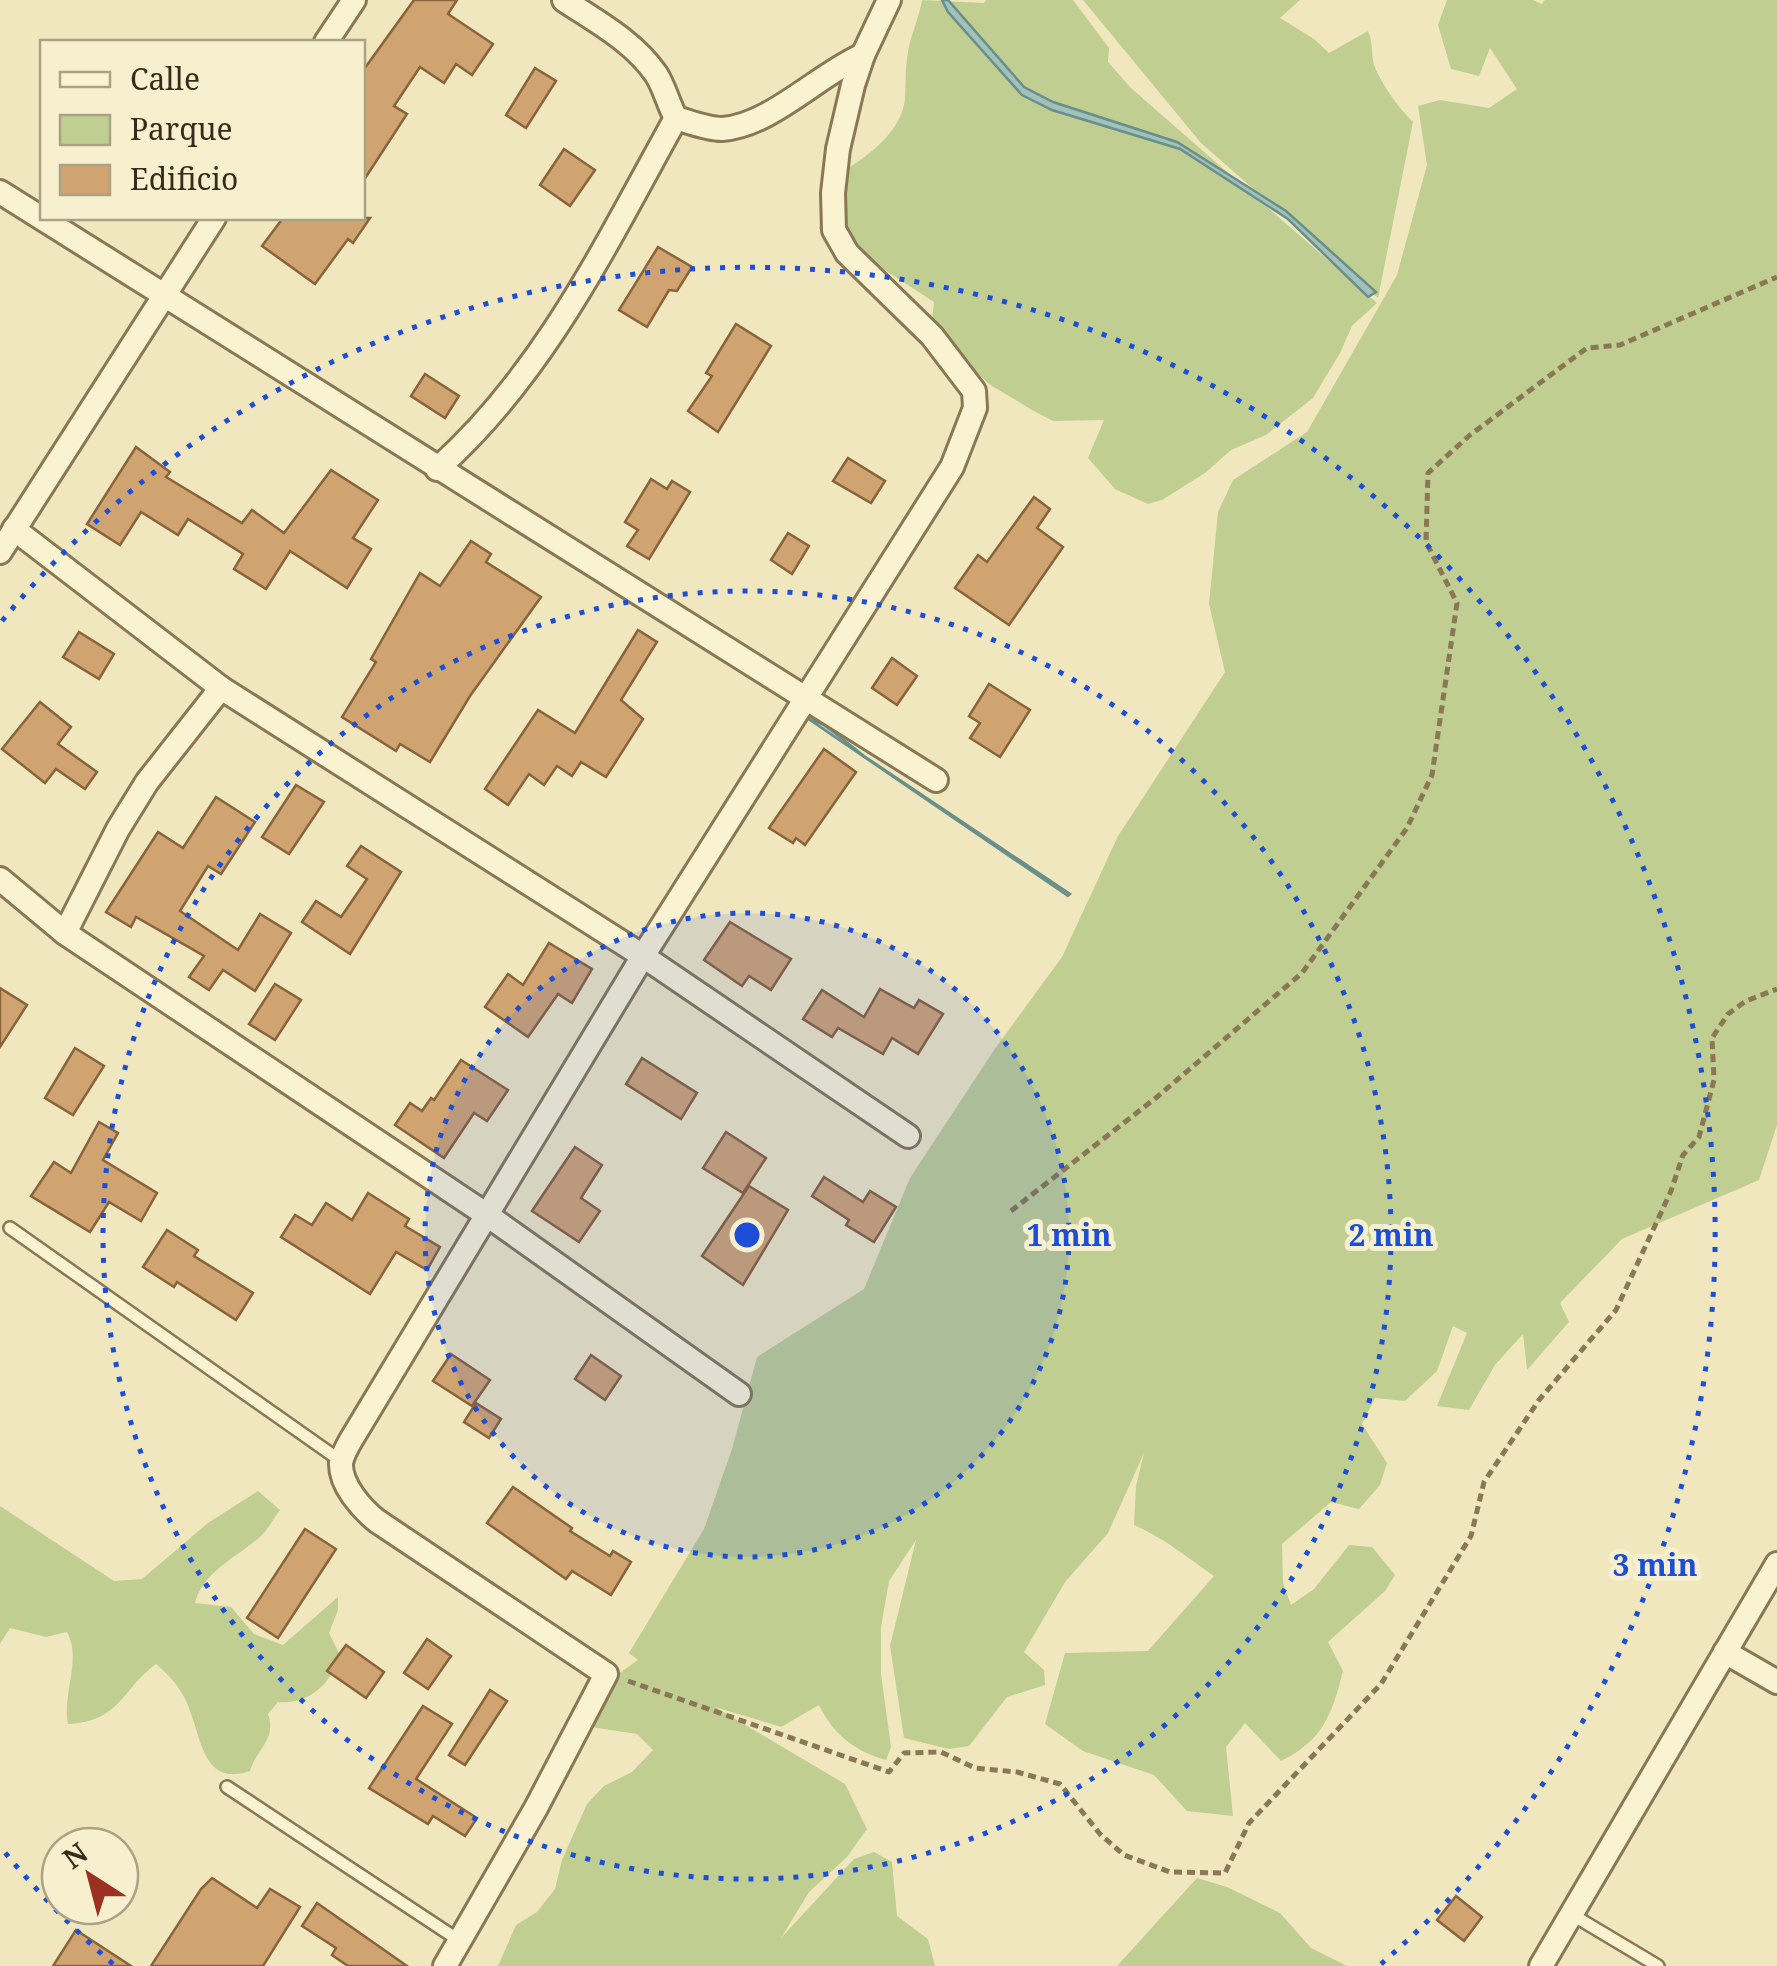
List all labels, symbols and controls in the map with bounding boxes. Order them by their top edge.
legend [40,40,365,220]
text: Calle [130,58,200,99]
text: Parque [130,108,233,149]
text: Edificio [130,158,238,199]
text: 1 min [1027,1214,1111,1255]
text: 2 min [1349,1214,1433,1255]
centre of rings [729,1217,765,1253]
text: 3 min [1613,1544,1697,1585]
north arrow [40,1826,140,1926]
text: N [55,1833,95,1877]

